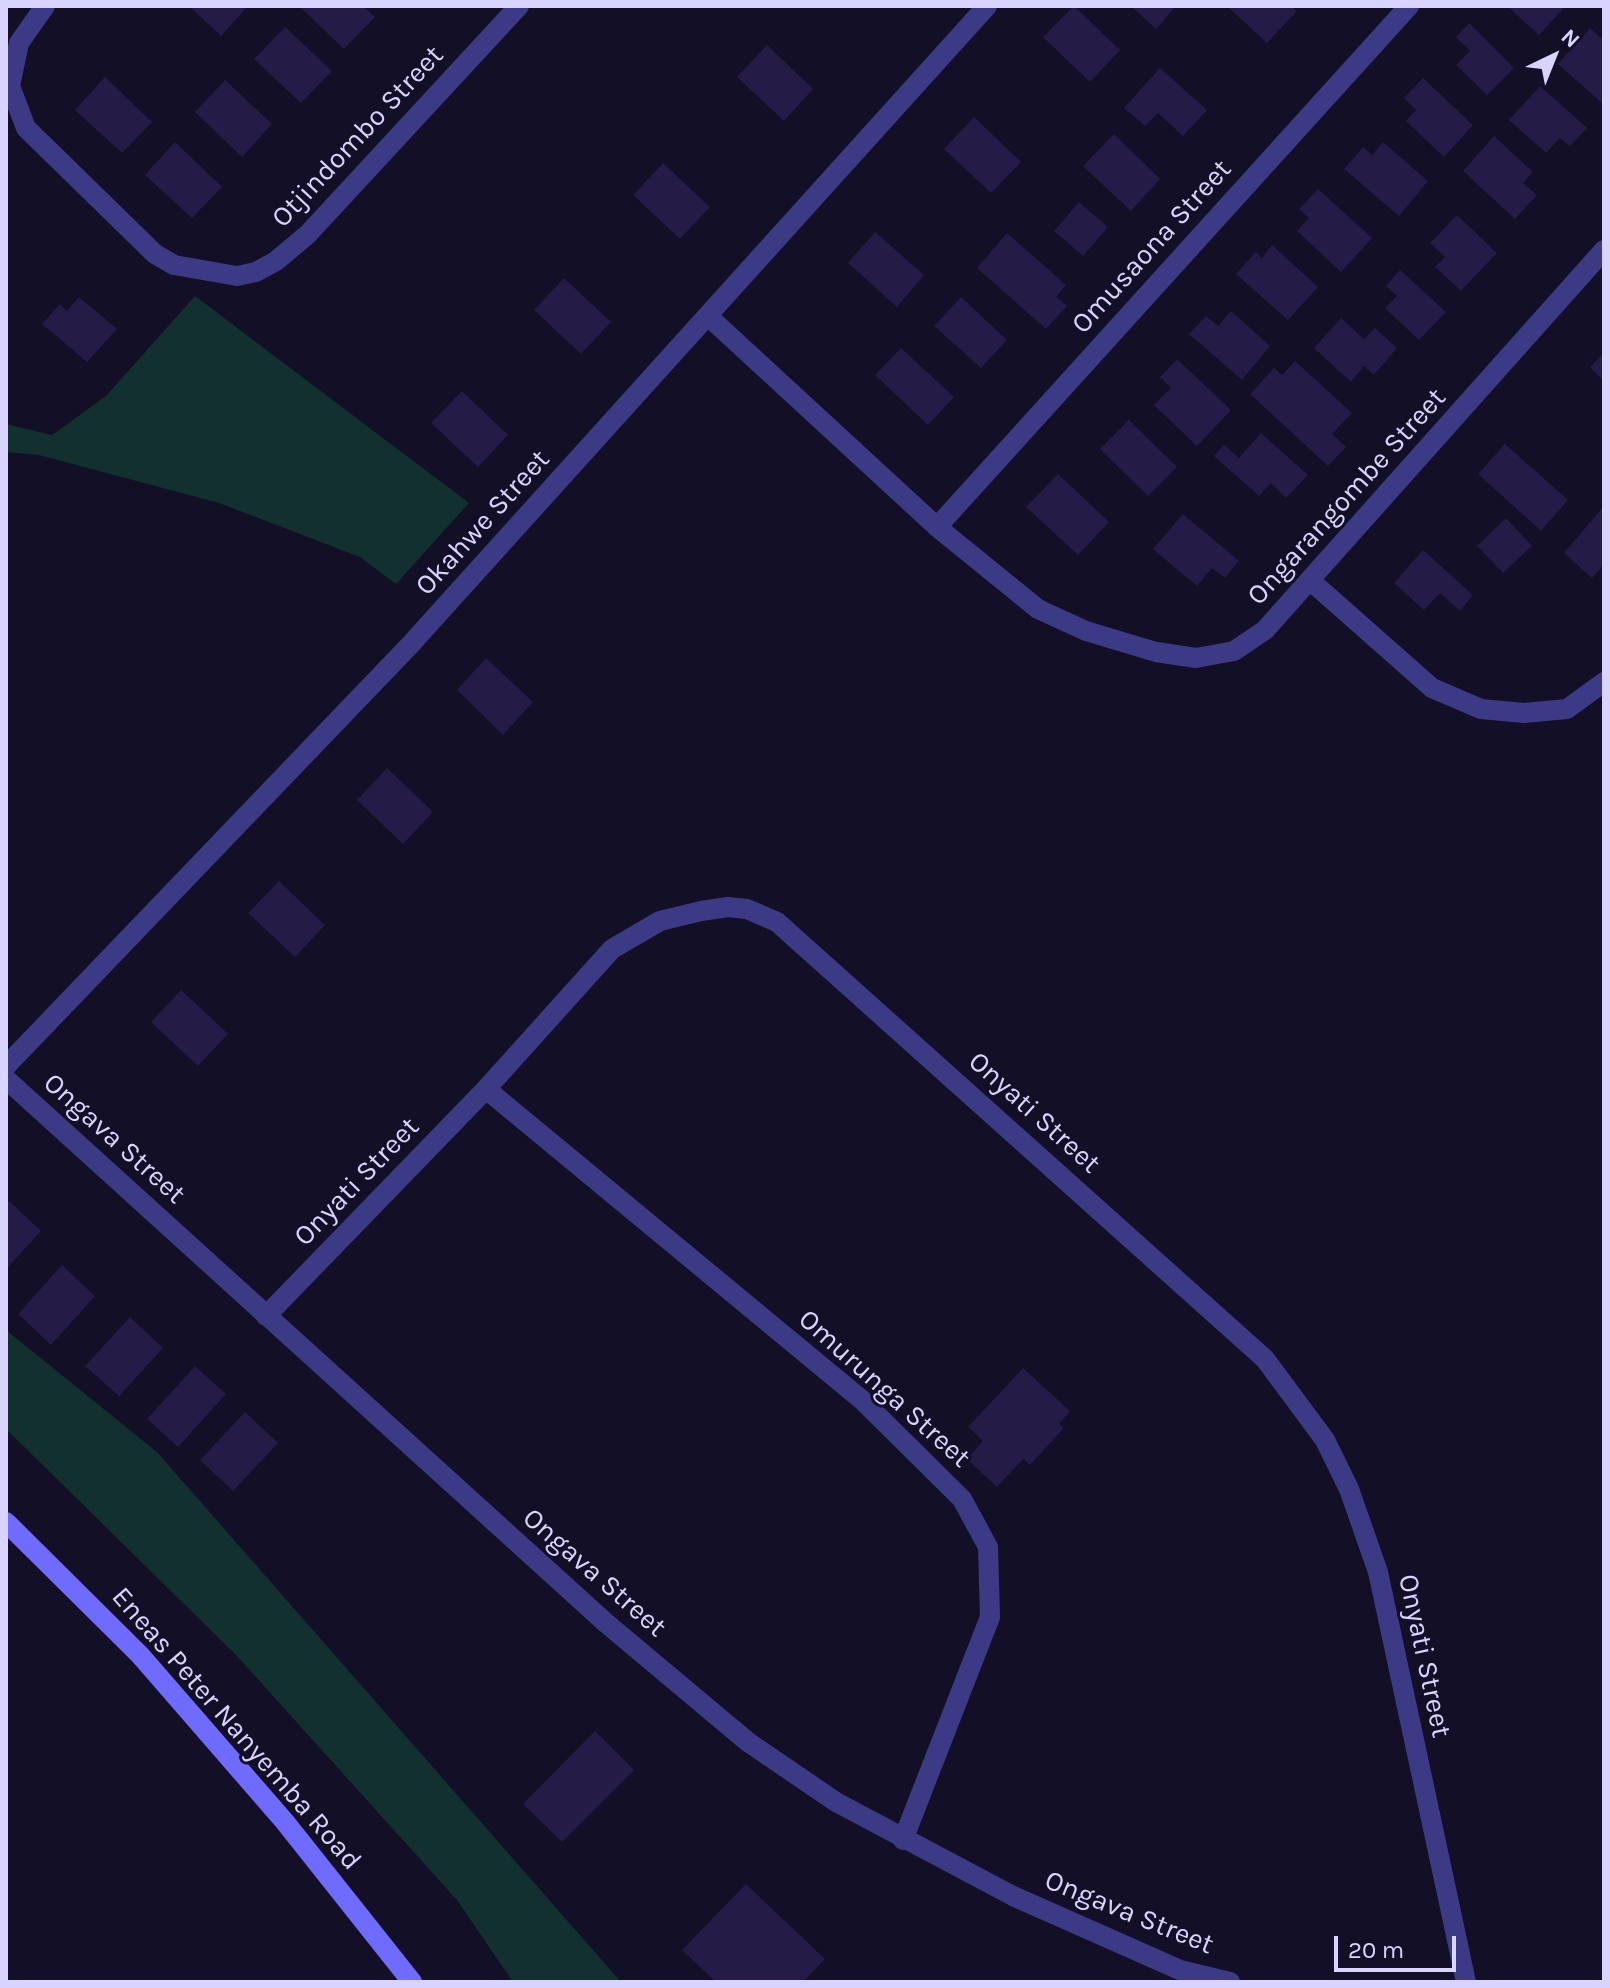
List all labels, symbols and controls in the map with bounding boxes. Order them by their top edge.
north arrow [1514,16,1594,96]
text: N [1556,24,1585,53]
street label: Otjindombo Street [265,39,451,235]
street label: Omusaona Street [1065,153,1239,341]
street label: Ongarangombe Street [1241,382,1453,612]
street label: Okahwe Street [409,443,557,603]
street label: Onyati Street [961,1045,1107,1181]
street label: Ongava Street [36,1067,192,1211]
street label: Onyati Street [287,1111,427,1253]
street label: Omurunga Street [791,1303,977,1475]
street label: Ongava Street [515,1502,673,1644]
street label: Onyati Street [1390,1571,1458,1741]
street label: Eneas Peter Nanyemba Road [104,1581,368,1877]
street label: Ongava Street [1040,1864,1218,1962]
scale bar [1338,1920,1460,1970]
text: 20 m [1348,1936,1404,1964]

